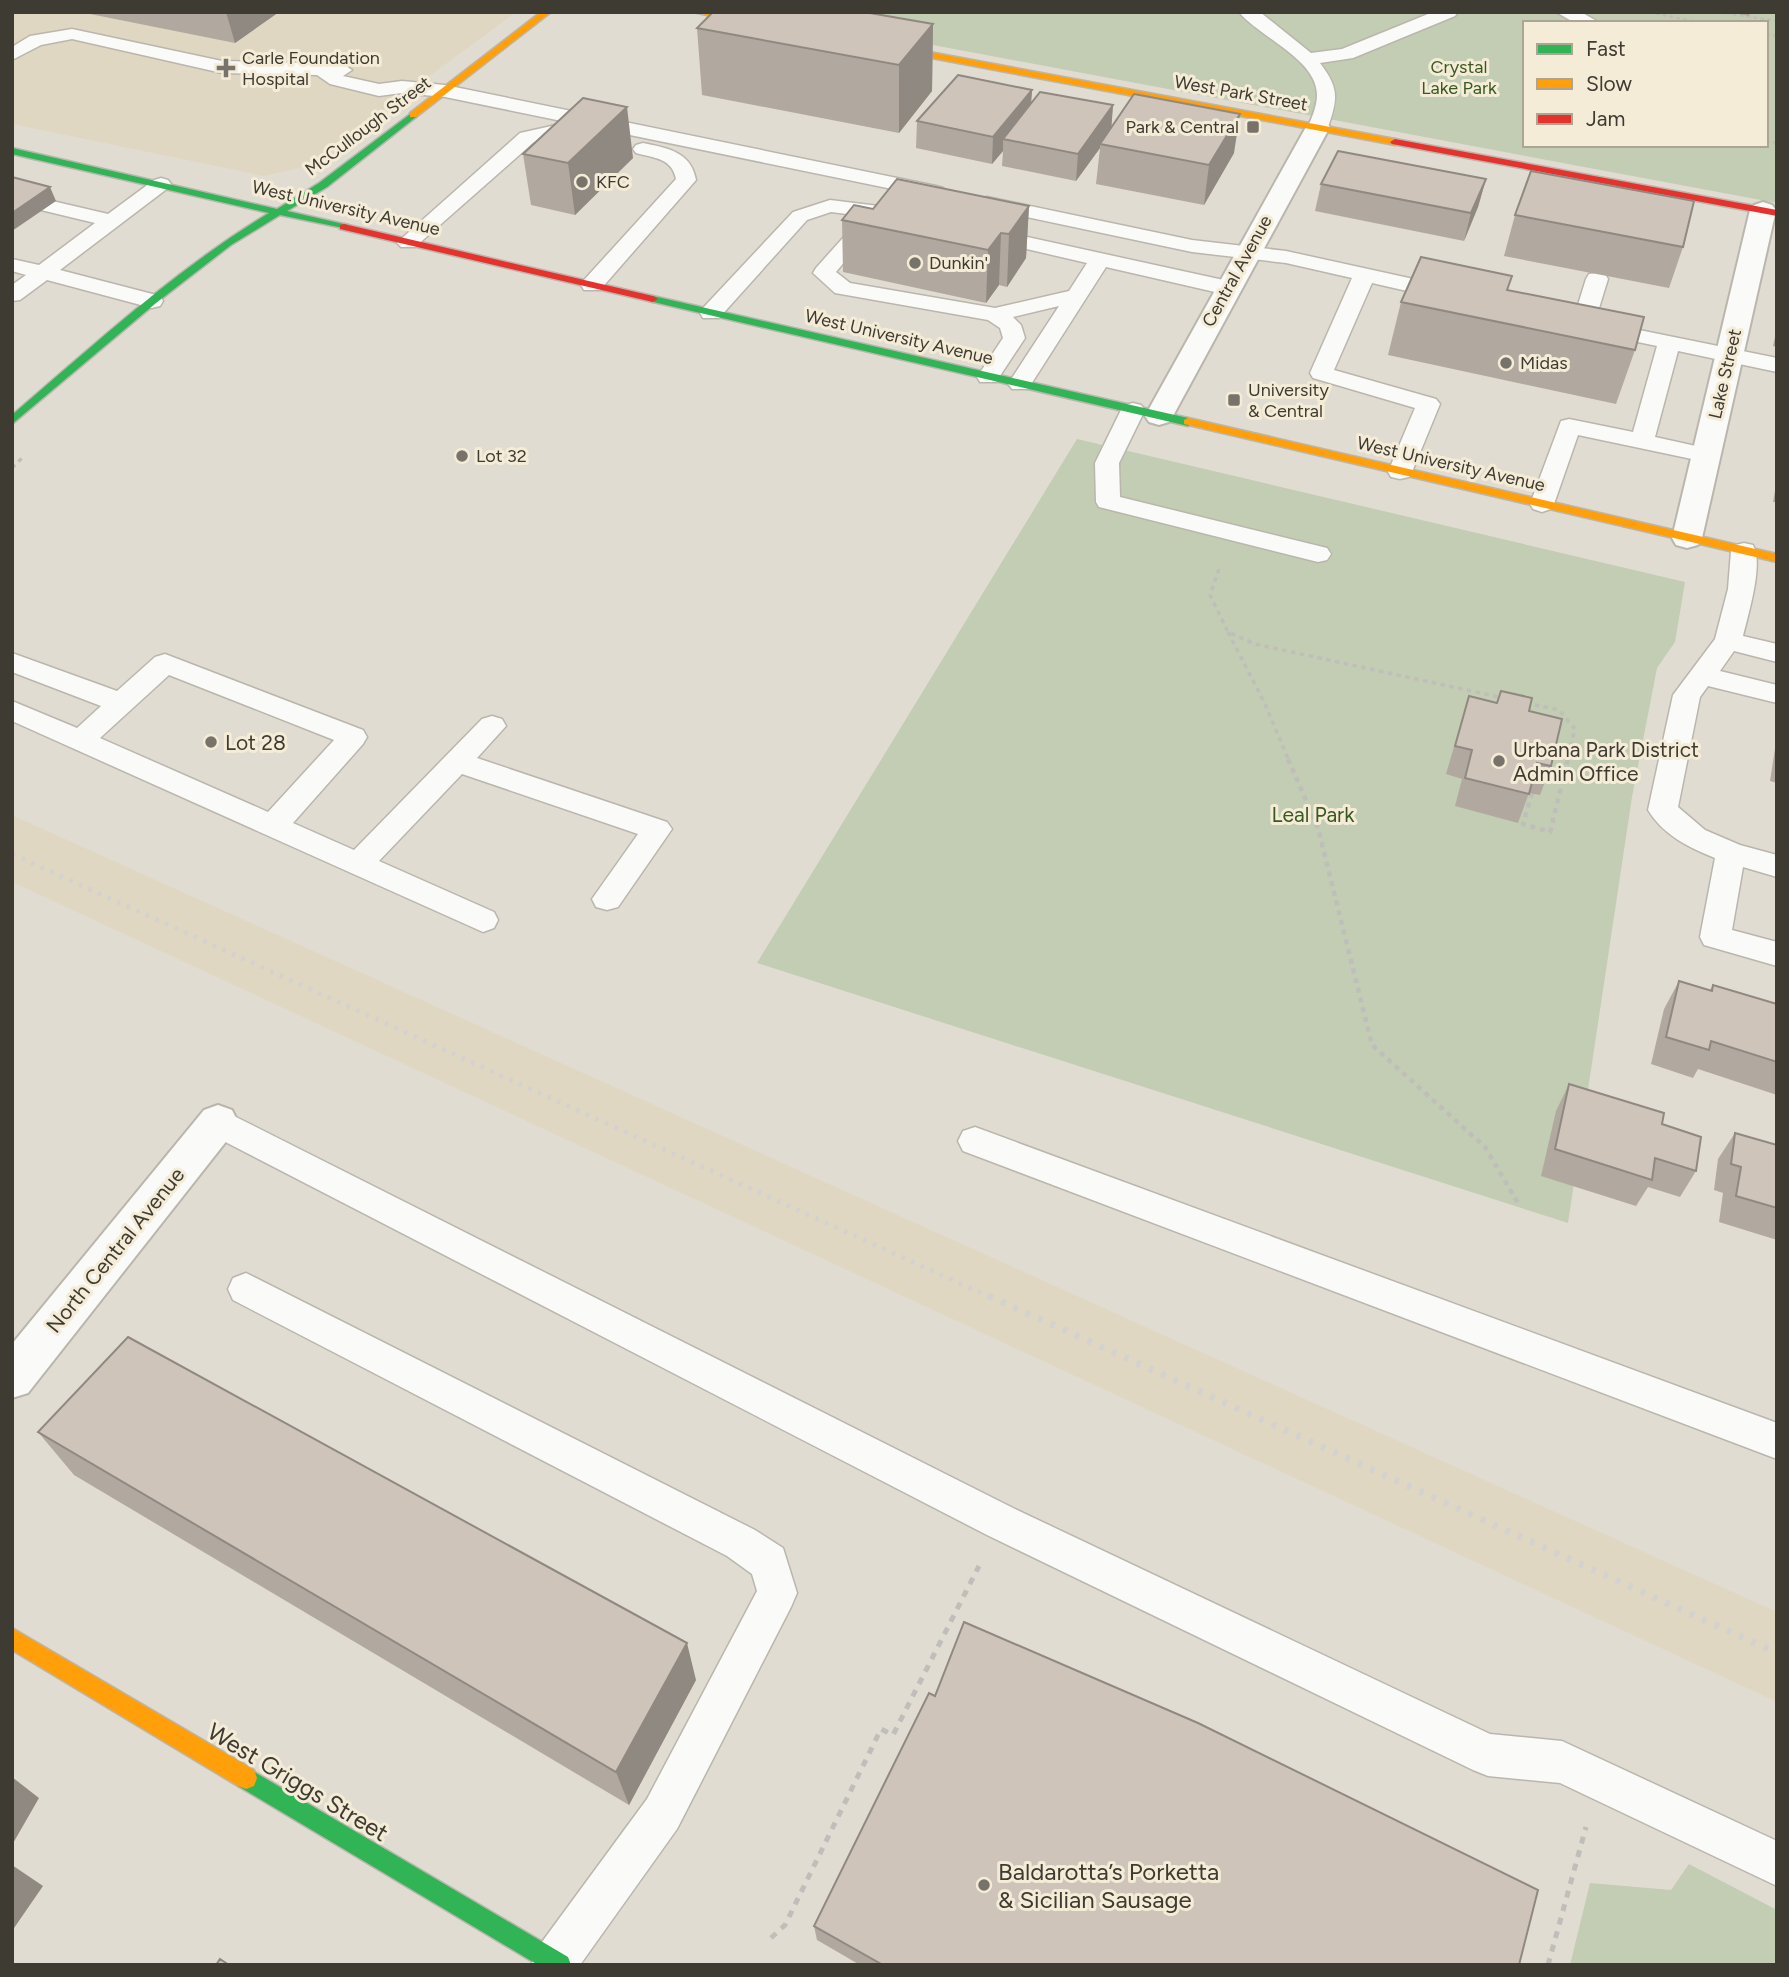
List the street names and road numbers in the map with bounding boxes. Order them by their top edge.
street label: West Park Street [1173,70,1310,116]
street label: McCullough Street [301,71,435,180]
street label: West University Avenue [250,176,442,240]
street label: Central Avenue [1197,211,1277,331]
street label: West University Avenue [803,305,995,369]
street label: Lake Street [1704,327,1746,421]
street label: West University Avenue [1355,432,1547,496]
street label: North Central Avenue [41,1162,189,1338]
street label: West Griggs Street [202,1717,394,1847]

